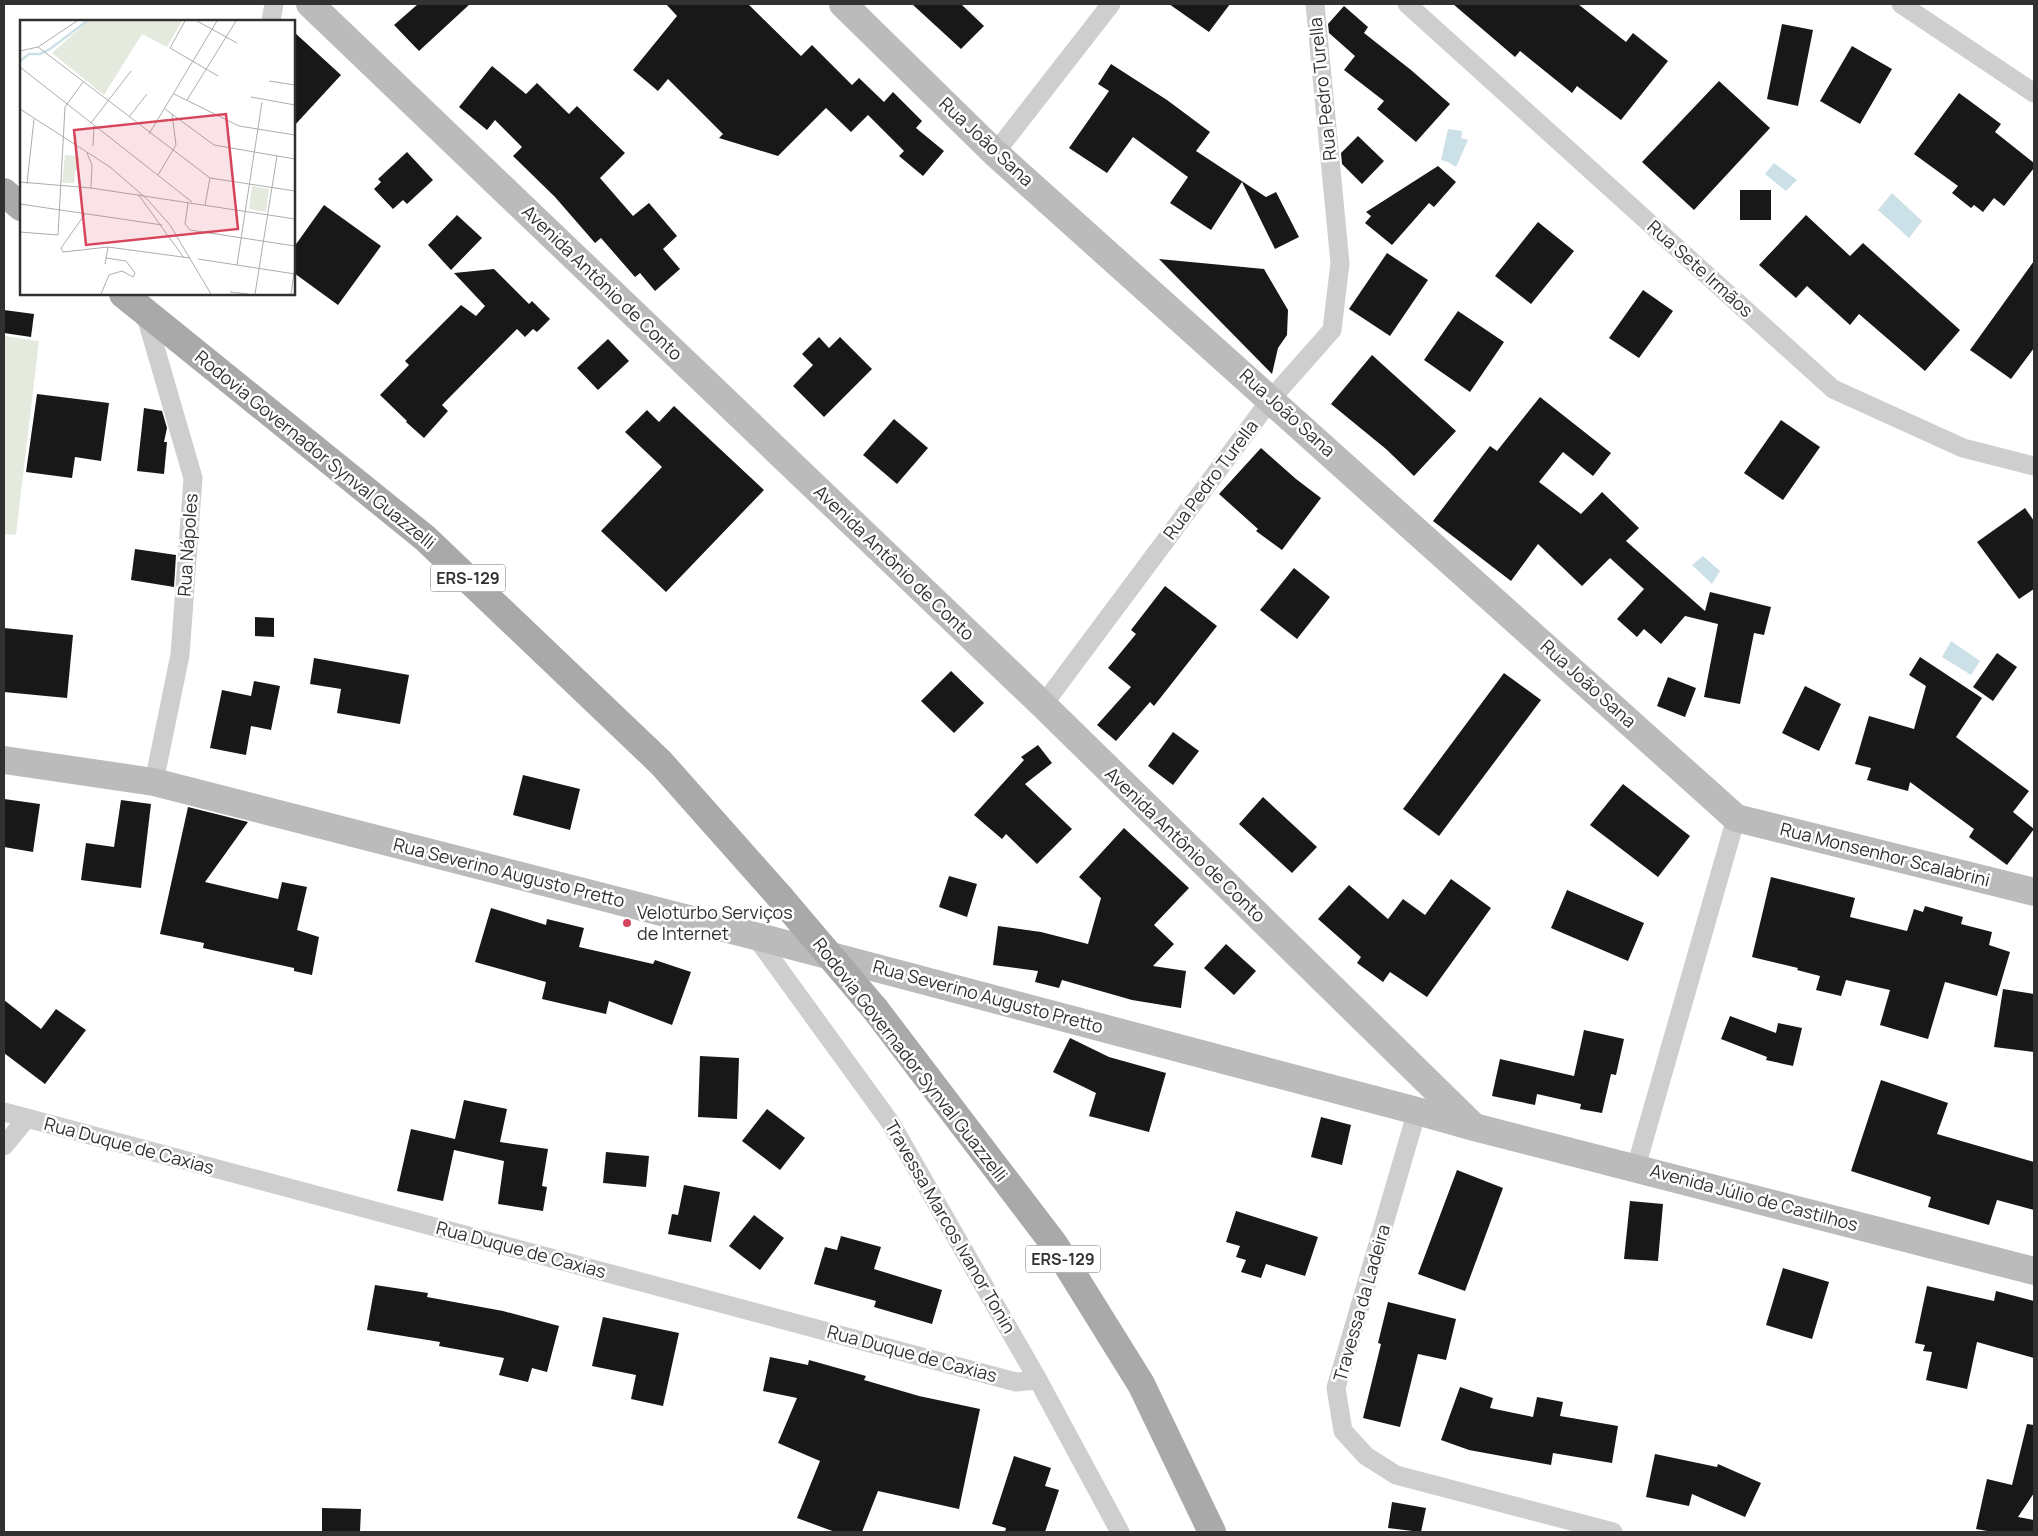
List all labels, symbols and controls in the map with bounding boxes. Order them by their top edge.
street label: Rua Pedro Turella [1303,16,1341,162]
inset map [20,20,295,295]
street label: Rua João Sana [934,91,1039,191]
street label: Avenida Antônio de Conto [517,199,688,365]
street label: Rua Sete Irmãos [1643,214,1759,322]
street label: Rodovia Governador Synval Guazzelli [190,345,441,554]
street label: Rua João Sana [1235,363,1341,462]
street label: Rua Pedro Turella [1157,415,1263,544]
street label: Avenida Antônio de Conto [809,479,980,645]
street label: Rua Nápoles [171,492,203,597]
road number: ERS-129 [430,564,506,592]
street label: Rua João Sana [1536,634,1642,733]
street label: Avenida Antônio de Conto [1100,761,1271,927]
street label: Rua Monsenhor Scalabrini [1778,816,1993,892]
street label: Rua Severino Augusto Pretto [391,832,627,912]
place label: Veloturbo Serviços de Internet [637,900,793,945]
marker: Veloturbo Serviços de Internet [621,917,633,929]
street label: Rodovia Governador Synval Guazzelli [808,933,1014,1186]
street label: Rua Severino Augusto Pretto [870,954,1106,1038]
street label: Rua Duque de Caxias [42,1111,217,1179]
street label: Travessa Marcos Ivanor Tonin [880,1116,1022,1337]
street label: Avenida Júlio de Castilhos [1648,1158,1861,1236]
street label: Rua Duque de Caxias [434,1215,609,1283]
street label: Travessa da Ladeira [1327,1221,1395,1384]
road number: ERS-129 [1026,1246,1100,1272]
street label: Rua Duque de Caxias [825,1319,1000,1387]

